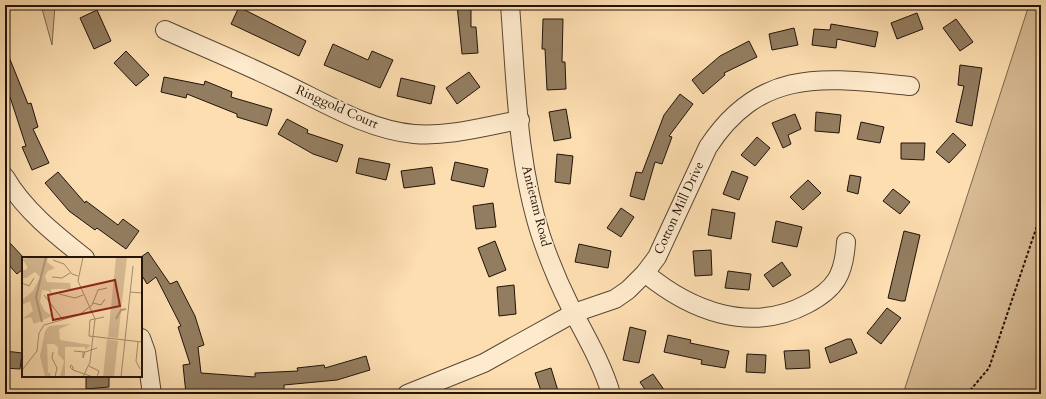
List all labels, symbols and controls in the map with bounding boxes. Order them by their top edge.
street label: Ringgold Court [293,81,381,133]
street label: Cotton Mill Drive [650,159,708,257]
street label: Antietam Road [517,164,555,249]
inset map [22,257,142,377]

